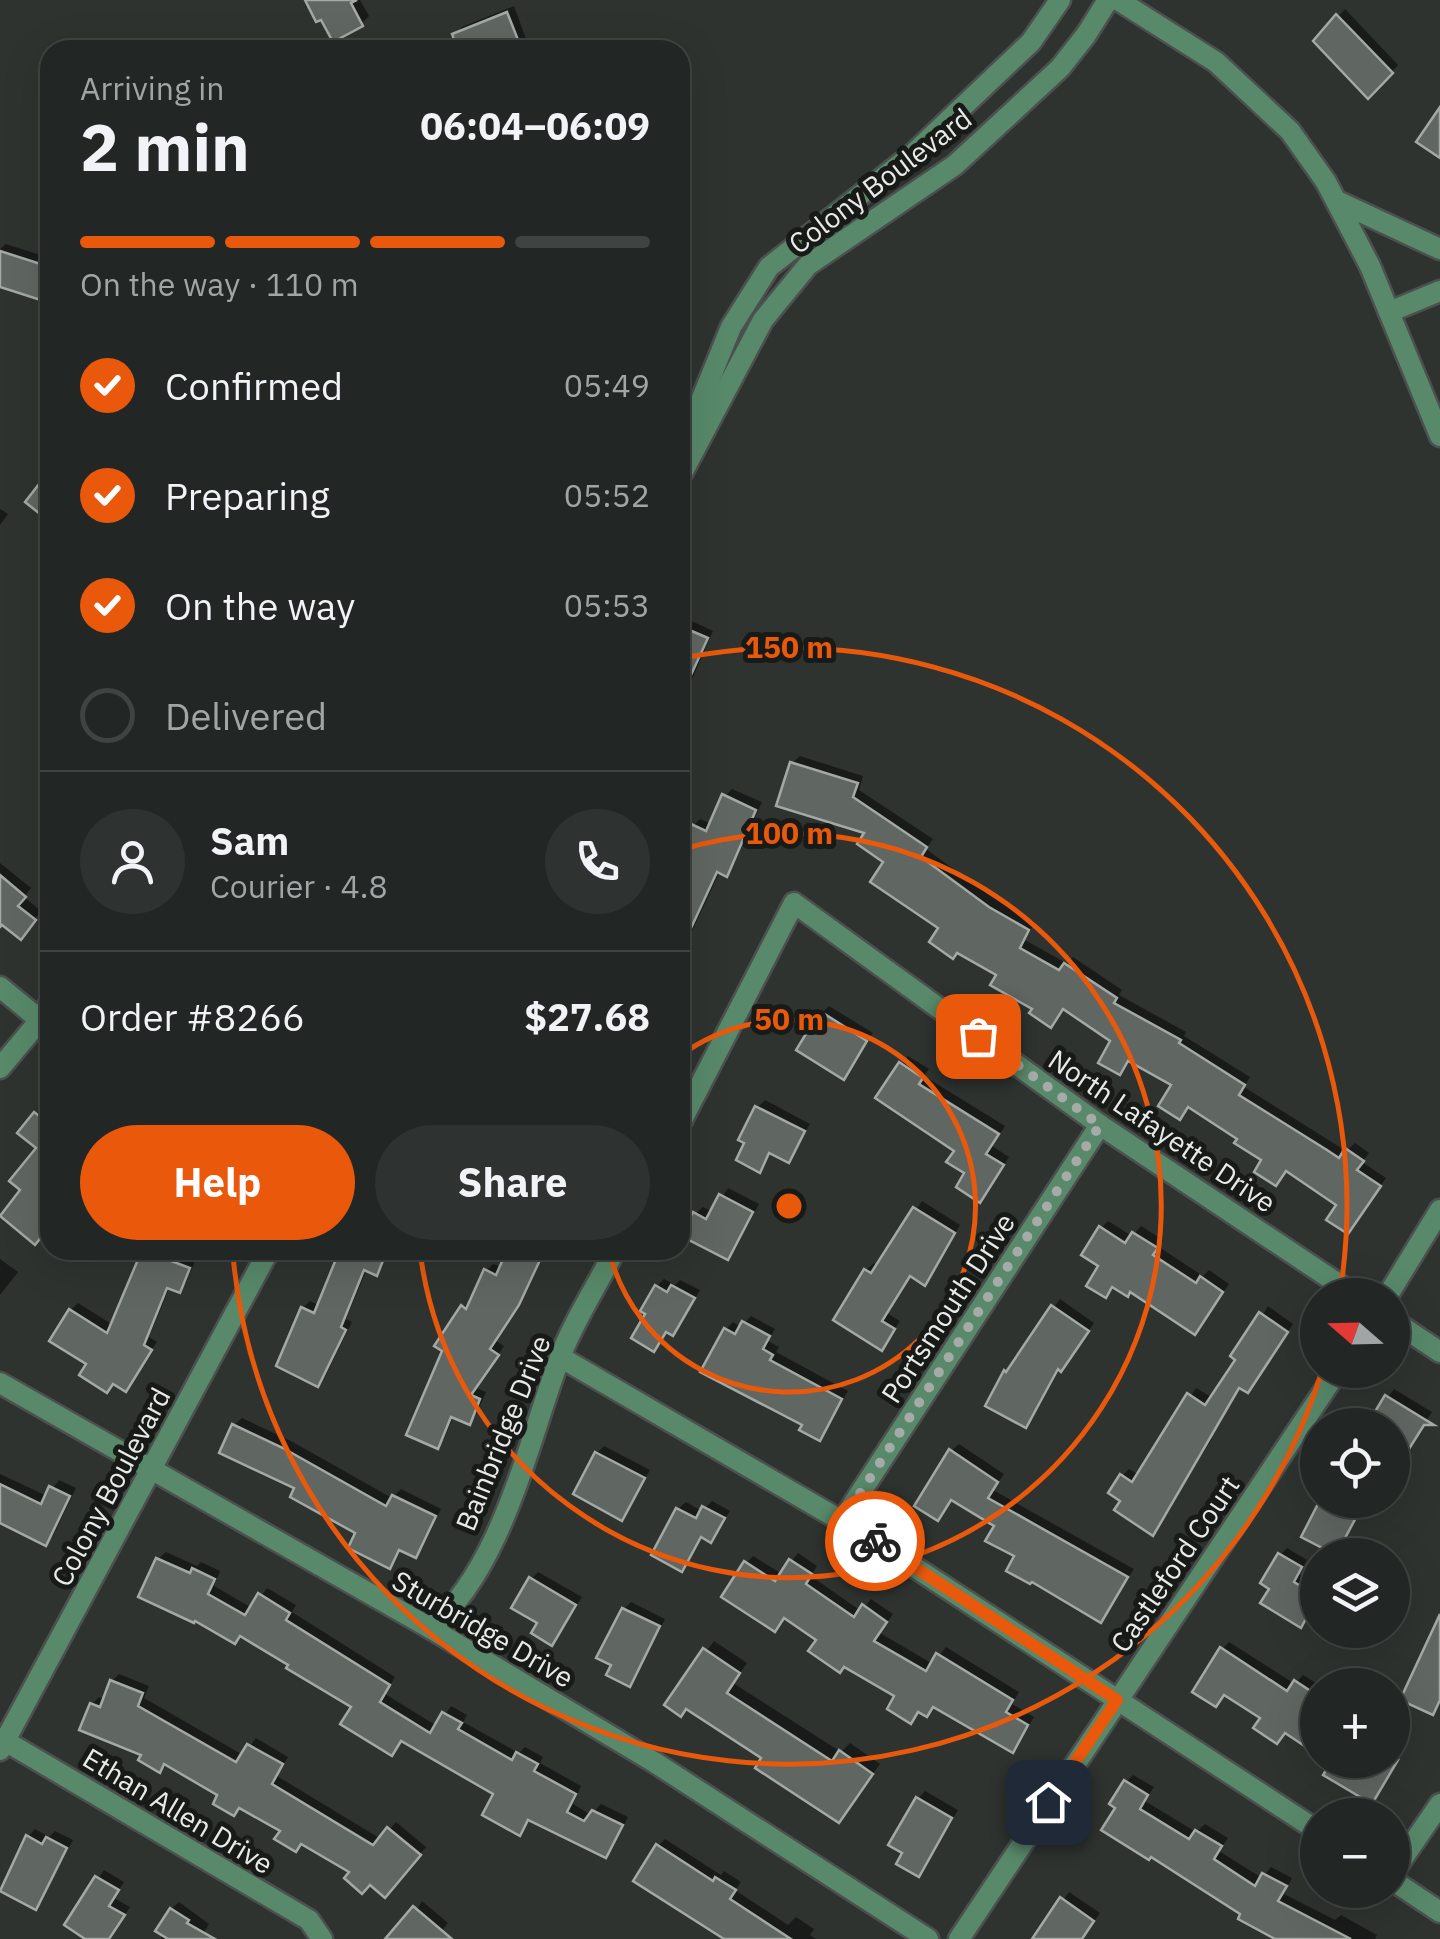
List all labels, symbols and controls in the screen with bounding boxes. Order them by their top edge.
text: Arriving in [80,67,225,109]
street label: Colony Boulevard [781,100,979,262]
text: 06:04–06:09 [420,101,650,150]
text: 2 min [80,104,250,189]
text: On the way · 110 m [80,263,359,305]
icon: check [80,358,135,413]
text: Confirmed [165,361,343,410]
text: 05:49 [564,364,650,406]
icon: check [80,468,135,523]
text: Preparing [165,471,330,520]
text: 05:52 [564,474,650,516]
icon: check [80,578,135,633]
text: On the way [165,581,355,630]
text: 05:53 [564,584,650,626]
text: 150 m [745,627,833,666]
text: Delivered [165,691,327,740]
button: person [80,809,185,914]
button: phone [545,809,650,914]
text: 100 m [745,813,833,852]
text: Sam [210,816,289,865]
text: Courier · 4.8 [210,865,388,907]
text: Order #8266 [80,992,305,1041]
text: $27.68 [524,992,650,1041]
pin [936,994,1021,1079]
text: 50 m [754,999,824,1038]
icon: bag [951,1009,1006,1064]
street label: North Lafayette Drive [1041,1041,1283,1220]
button: Help [80,1125,355,1240]
button: Share [375,1125,650,1240]
centre of rings [771,1188,807,1224]
street label: Portsmouth Drive [872,1206,1023,1410]
north arrow [1300,1278,1410,1388]
map controls [1300,1278,1410,1908]
street label: Bainbridge Drive [447,1330,559,1536]
street label: Colony Boulevard [43,1381,179,1593]
button: locate [1300,1408,1410,1518]
street label: Castleford Court [1102,1468,1247,1659]
courier [825,1491,925,1591]
icon: bike [848,1514,903,1569]
button: layers [1300,1538,1410,1648]
street label: Sturbridge Drive [386,1562,581,1695]
button: + [1300,1668,1410,1778]
street label: Ethan Allen Drive [76,1739,280,1882]
pin [1006,1760,1091,1845]
icon: home [1021,1775,1076,1830]
button: − [1300,1798,1410,1908]

